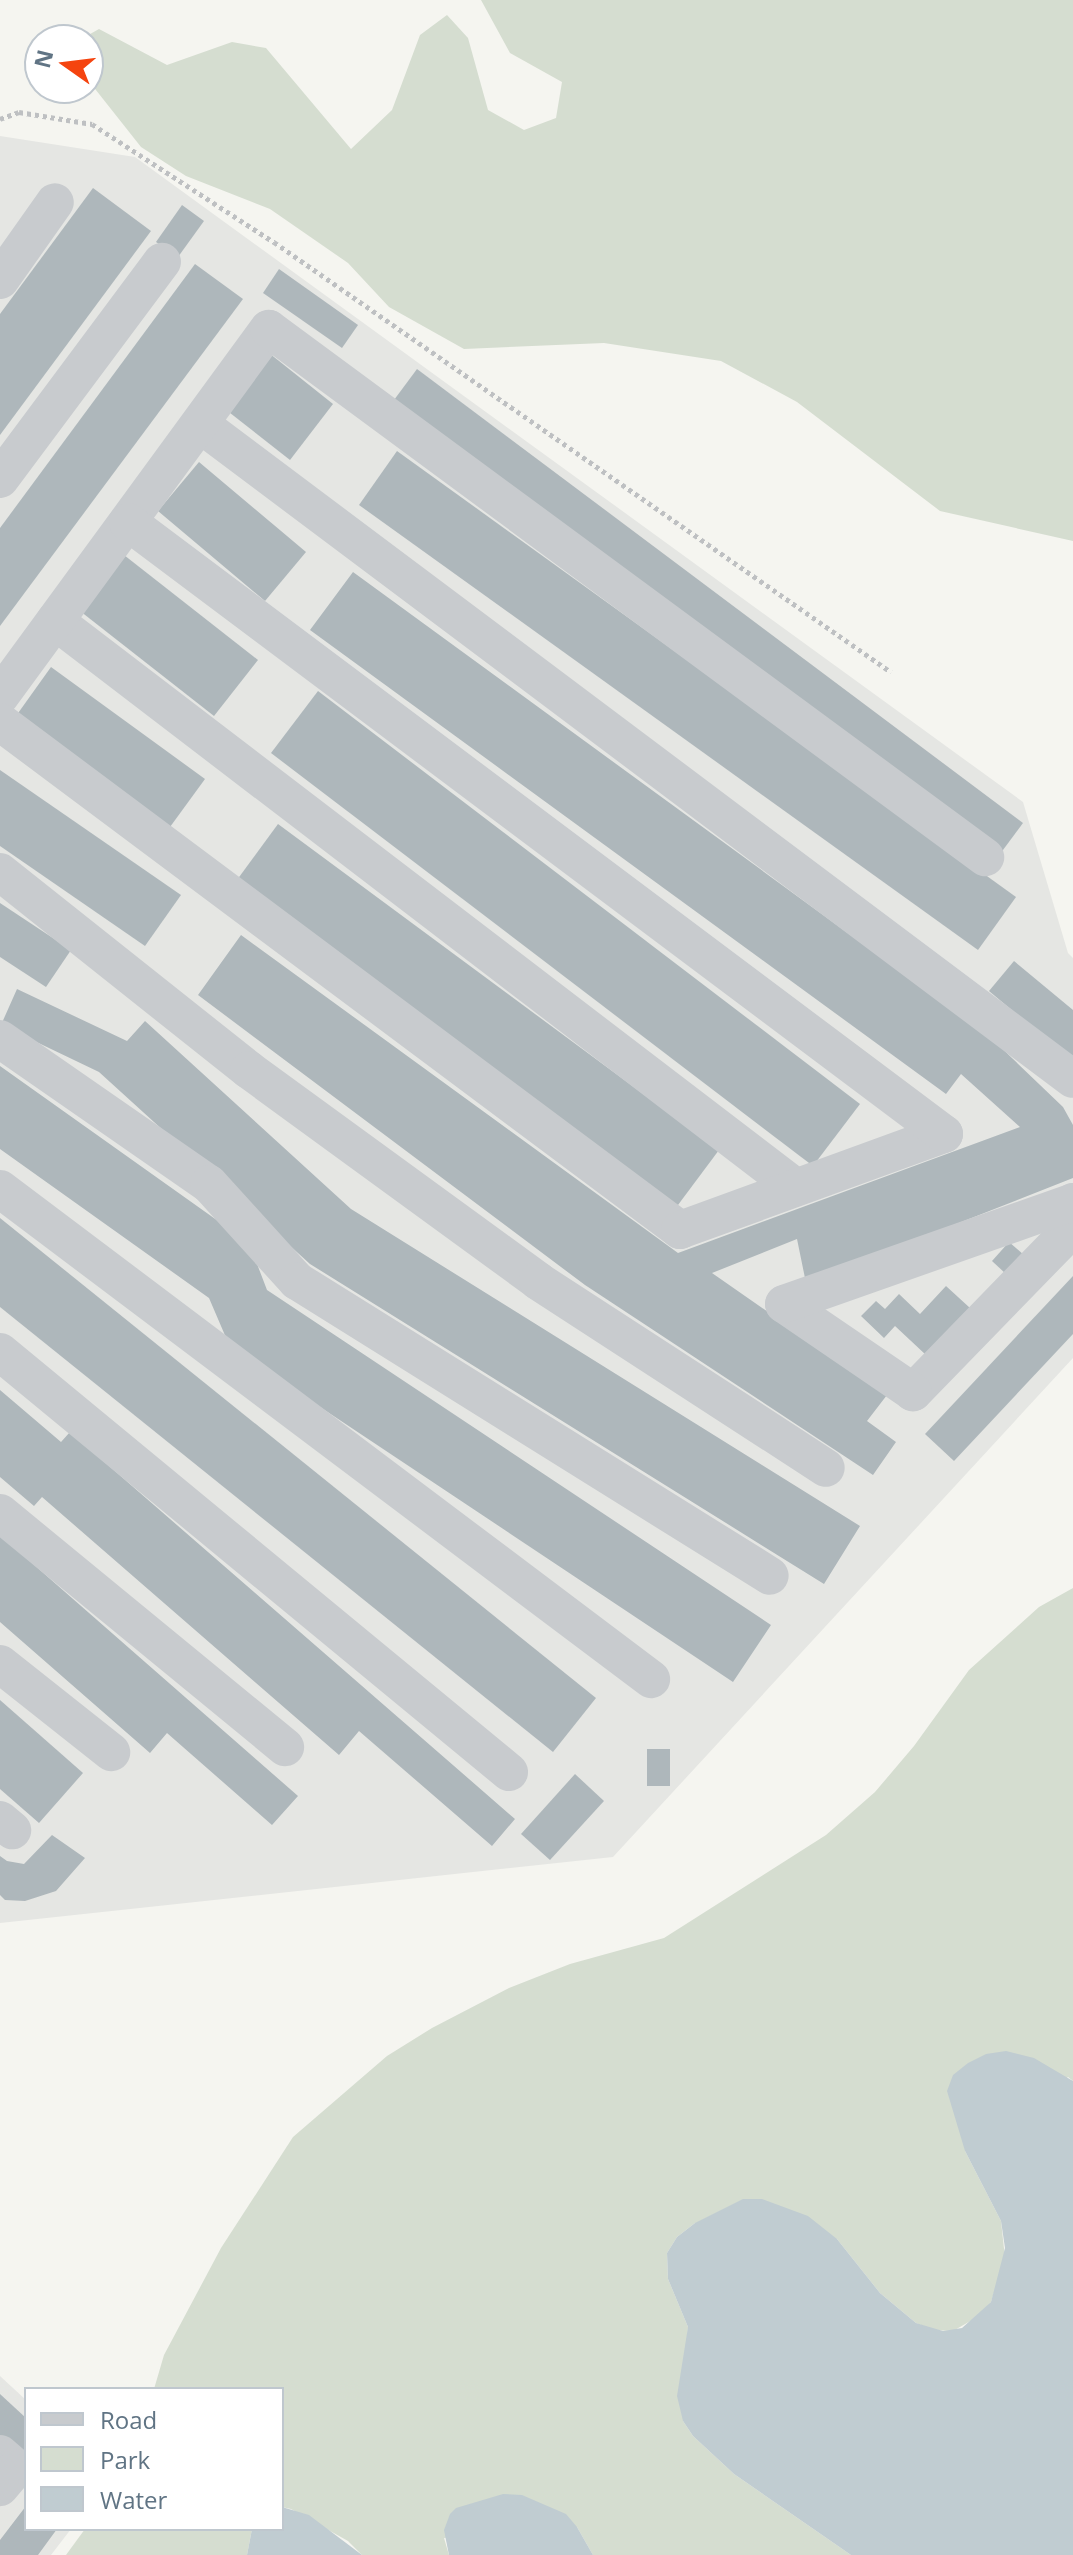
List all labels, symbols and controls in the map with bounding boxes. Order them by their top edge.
north arrow [24,24,104,104]
text: N [26,46,59,71]
legend [24,2387,284,2531]
text: Road [100,2403,157,2436]
text: Park [100,2443,150,2476]
text: Water [100,2483,167,2516]

